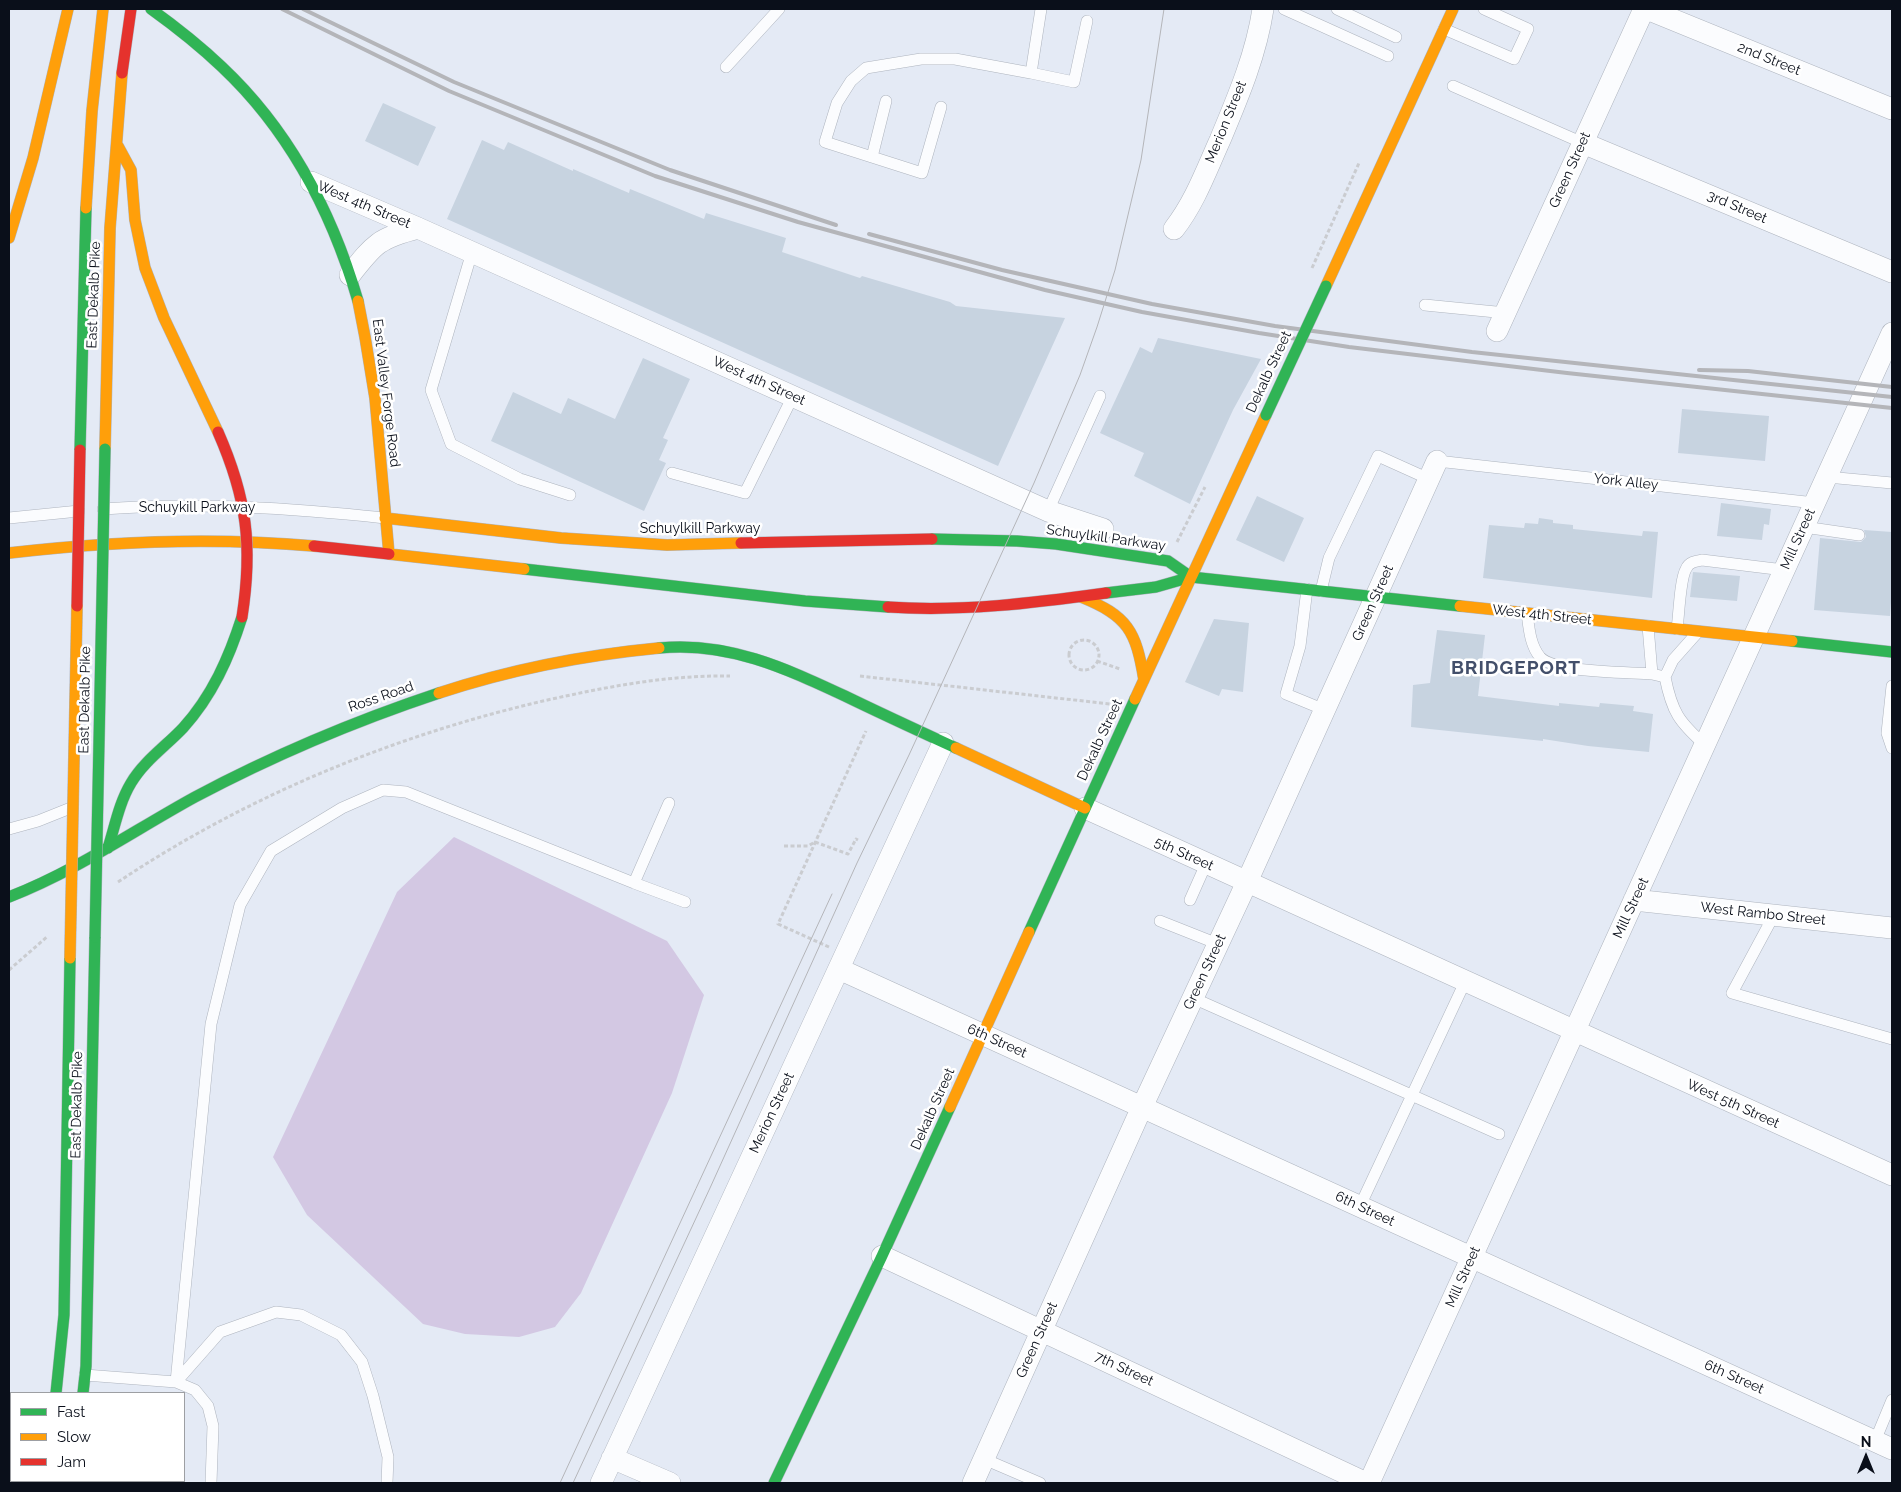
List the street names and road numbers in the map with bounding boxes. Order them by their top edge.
street label: 2nd Street [1735,39,1803,79]
street label: Merion Street [1202,78,1250,166]
street label: Green Street [1546,129,1594,211]
street label: West 4th Street [315,178,413,232]
street label: 3rd Street [1705,187,1769,227]
street label: East Dekalb Pike [84,241,104,349]
street label: East Valley Forge Road [369,318,403,468]
street label: Dekalb Street [1243,329,1295,415]
street label: West 4th Street [710,353,808,409]
street label: York Alley [1593,470,1659,494]
street label: Schuykill Parkway [139,500,255,516]
street label: Mill Street [1777,506,1819,572]
street label: Schuylkill Parkway [640,521,760,537]
street label: Schuylkill Parkway [1045,521,1167,555]
street label: Green Street [1349,562,1397,644]
street label: West 4th Street [1491,601,1593,629]
street label: East Dekalb Pike [76,646,94,754]
street label: Ross Road [346,678,416,716]
street label: Dekalb Street [1074,697,1126,783]
street label: 5th Street [1152,834,1216,874]
street label: Mill Street [1610,875,1652,941]
street label: West Rambo Street [1700,899,1826,929]
street label: Green Street [1180,931,1230,1013]
street label: 6th Street [964,1020,1030,1062]
street label: East Dekalb Pike [68,1051,86,1159]
street label: Dekalb Street [907,1065,959,1153]
street label: Merion Street [746,1070,798,1156]
street label: West 5th Street [1684,1076,1782,1132]
street label: 6th Street [1333,1188,1397,1230]
street label: Mill Street [1442,1244,1484,1310]
street label: Green Street [1013,1299,1061,1381]
street label: 7th Street [1092,1348,1156,1390]
street label: 6th Street [1701,1356,1767,1398]

